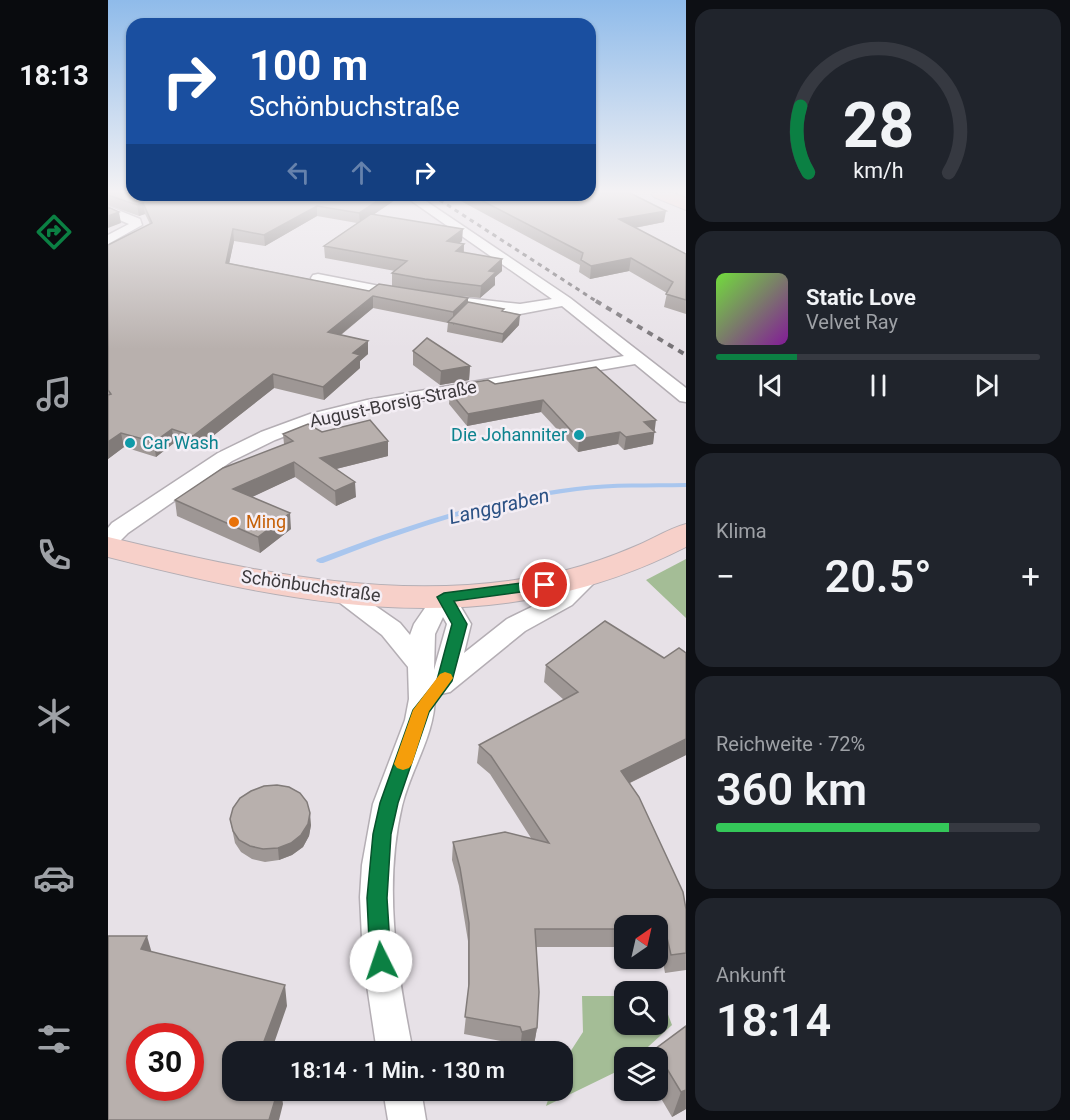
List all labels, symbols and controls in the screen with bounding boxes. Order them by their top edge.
text: 100 m [249,41,368,90]
icon: right [150,42,228,120]
text: 18:13 [19,60,89,92]
text: 28 [842,89,914,162]
text: Schönbuchstraße [249,91,460,123]
icon: left [282,156,315,189]
icon: ahead [345,156,378,189]
icon: right [408,156,441,189]
text: km/h [853,158,903,183]
icon: directions [33,211,75,253]
text: Static Love [806,285,916,310]
text: Velvet Ray [806,310,898,334]
icon: previous [754,369,787,402]
icon: pause [862,369,895,402]
icon: next [970,369,1003,402]
icon: music [33,373,75,415]
street label: August-Borsig-Straße [307,376,478,432]
place label: Die Johanniter [451,424,567,445]
marker: Die Johanniter [572,428,586,442]
place label: Car Wash [142,432,219,453]
marker: Car Wash [123,436,137,450]
water label: Langgraben [447,483,551,529]
place label: Ming [246,511,286,532]
marker: Ming [227,515,241,529]
text: Klima [716,519,767,543]
icon: phone [33,534,75,576]
text: 20.5° [824,550,932,603]
text: − [716,557,735,596]
text: + [1021,557,1040,596]
pin [519,559,570,610]
street label: Schönbuchstraße [240,565,382,606]
icon: arrive [528,568,561,601]
icon: climate [33,695,75,737]
text: Reichweite · 72% [716,732,865,756]
text: 360 km [716,763,867,816]
icon: car [33,857,75,899]
north arrow [614,915,668,969]
map controls [614,915,668,1101]
position arrow [349,929,413,993]
text: Ankunft [716,963,786,987]
button: search [614,981,668,1035]
text: 18:14 [716,994,831,1047]
icon: filters [33,1018,75,1060]
speed limit sign: 30 [126,1023,204,1101]
button: layers [614,1047,668,1101]
text: 18:14 · 1 Min. · 130 m [290,1058,505,1083]

